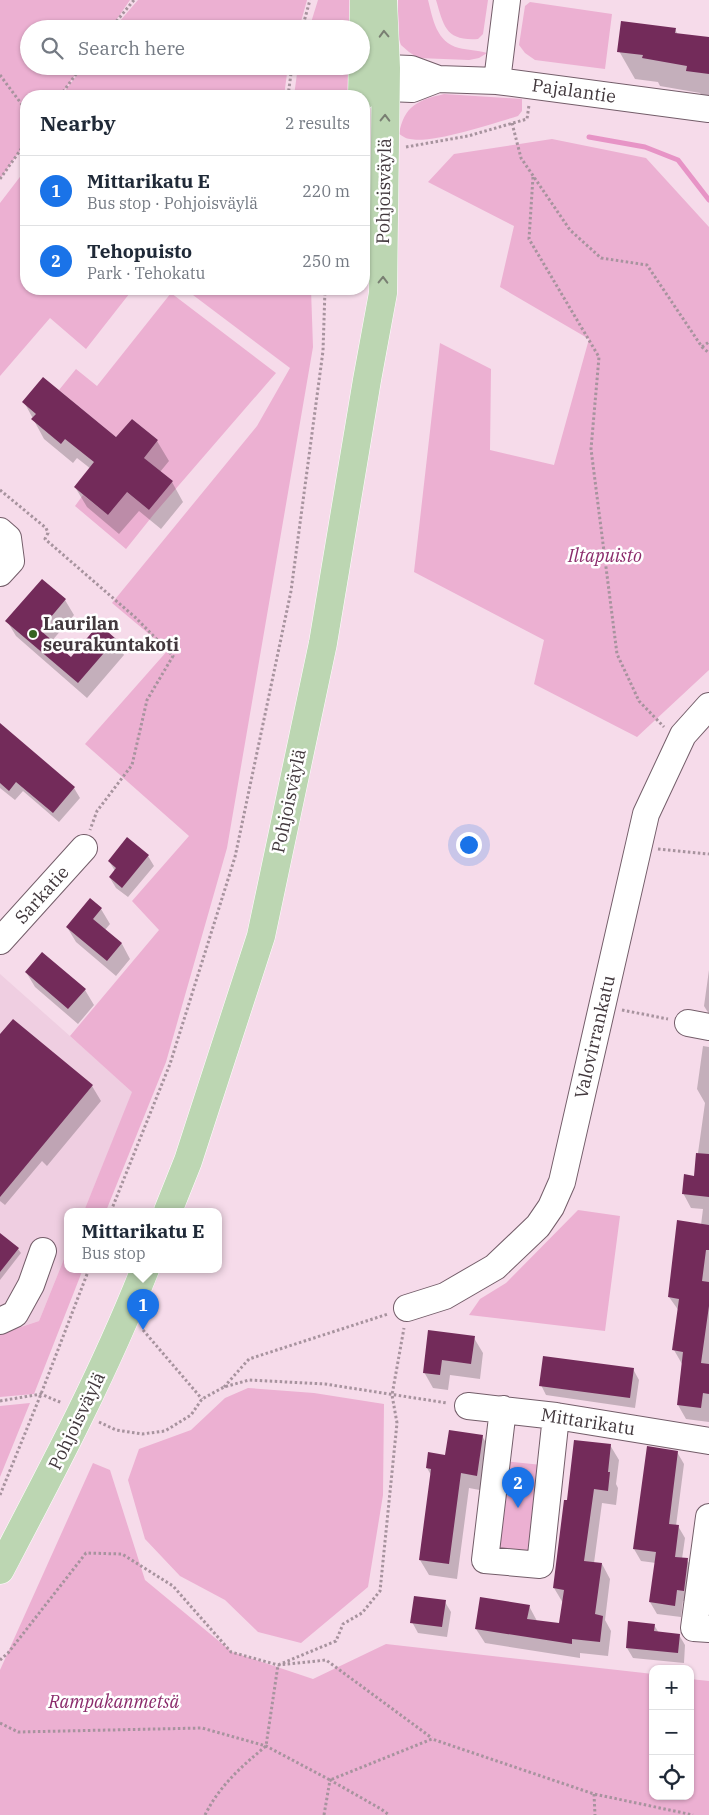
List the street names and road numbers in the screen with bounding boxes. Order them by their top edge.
street label: Pajalantie [531,73,618,108]
street label: Pohjoisväylä [371,138,396,244]
street label: Pohjoisväylä [266,746,311,855]
street label: Sarkatie [10,861,74,928]
street label: Valovirrankatu [569,973,620,1101]
street label: Pohjoisväylä [43,1368,110,1473]
street label: Mittarikatu [539,1403,637,1440]

